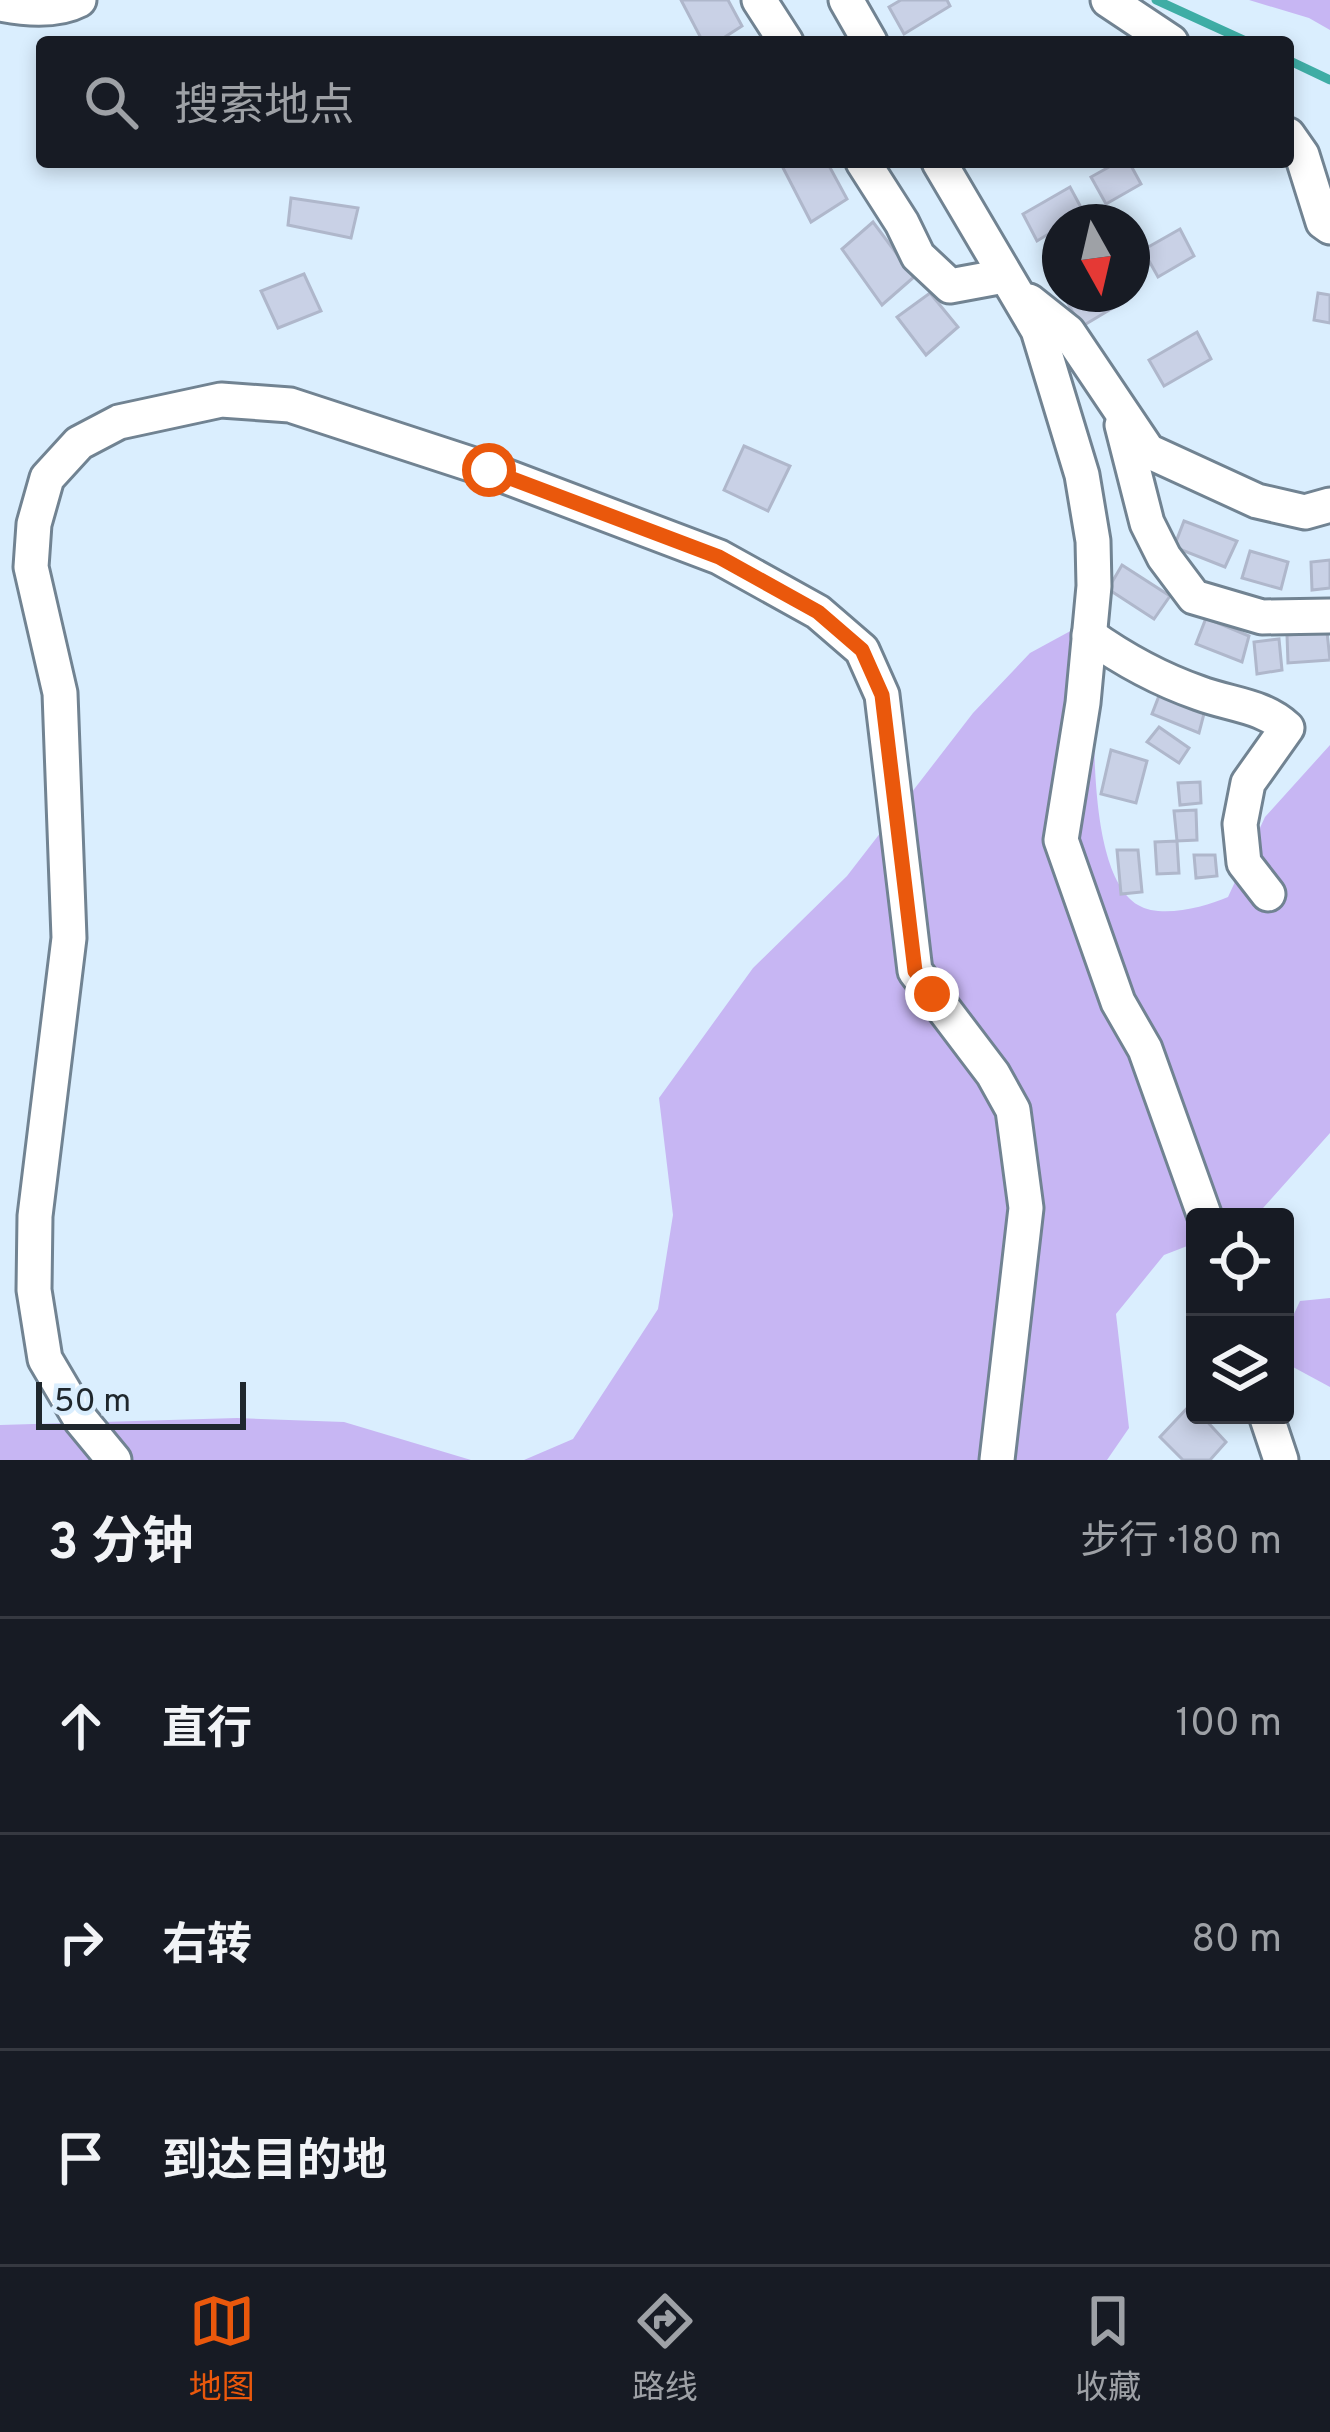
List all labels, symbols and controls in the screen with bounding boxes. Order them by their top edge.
search box [36,36,1294,168]
icon: search [78,69,144,135]
text: 搜索地点 [174,80,354,137]
north arrow [1042,204,1150,312]
route start [462,443,516,497]
route end [905,967,959,1021]
map controls [1186,1208,1294,1424]
button: locate [1186,1208,1294,1316]
button: layers [1186,1316,1294,1424]
scale bar [36,1376,246,1429]
text: 50 m [54,1382,131,1424]
text: 3 分钟 [48,1513,193,1578]
text: 步行 · 180 m [1080,1519,1282,1568]
icon: ahead [48,1693,114,1759]
text: 100 m [1175,1701,1282,1750]
text: 直行 [162,1703,252,1760]
icon: right [48,1909,114,1975]
text: 80 m [1191,1917,1282,1966]
text: 右转 [162,1919,252,1976]
icon: arrive [48,2125,114,2191]
text: 到达目的地 [162,2135,387,2192]
tab: 地图 [189,2288,255,2411]
tab: 路线 [632,2288,698,2411]
tab: 收藏 [1075,2288,1141,2411]

